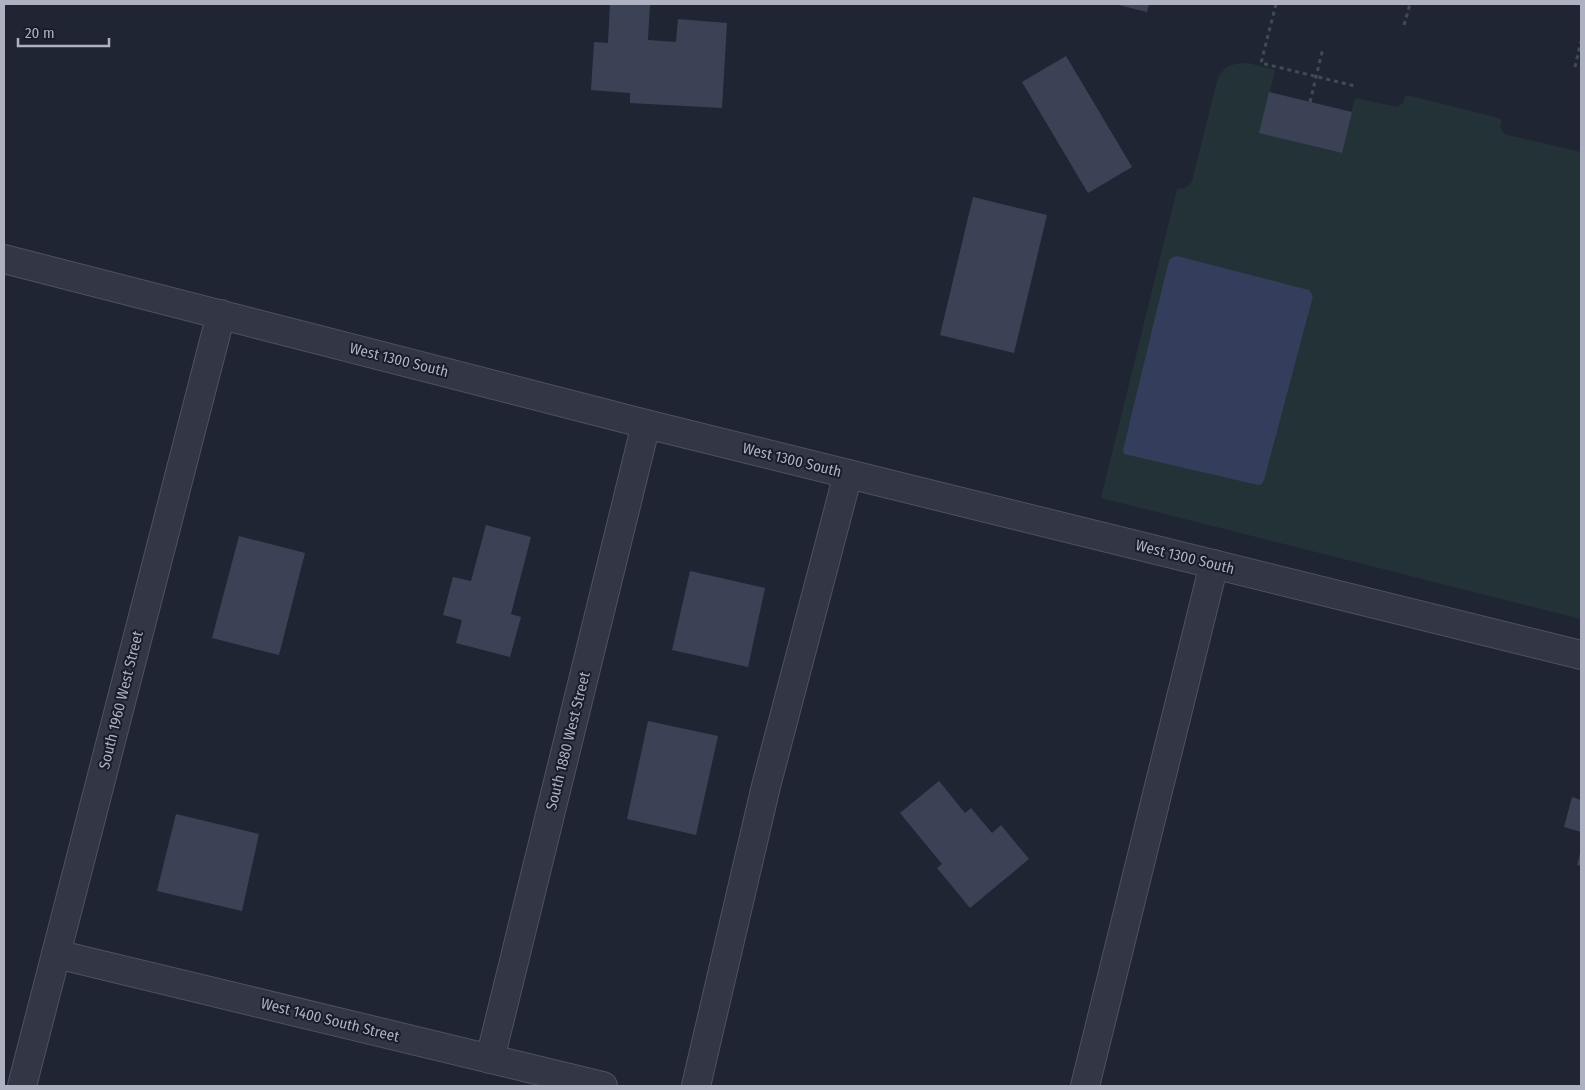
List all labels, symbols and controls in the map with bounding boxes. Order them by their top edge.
scale bar [18,15,109,47]
text: 20 m [25,24,55,42]
street label: West 1300 South [348,339,450,381]
street label: West 1300 South [741,439,843,481]
street label: West 1300 South [1134,536,1236,578]
street label: South 1960 West Street [95,629,147,771]
street label: South 1880 West Street [542,670,594,812]
street label: West 1400 South Street [259,994,401,1046]

